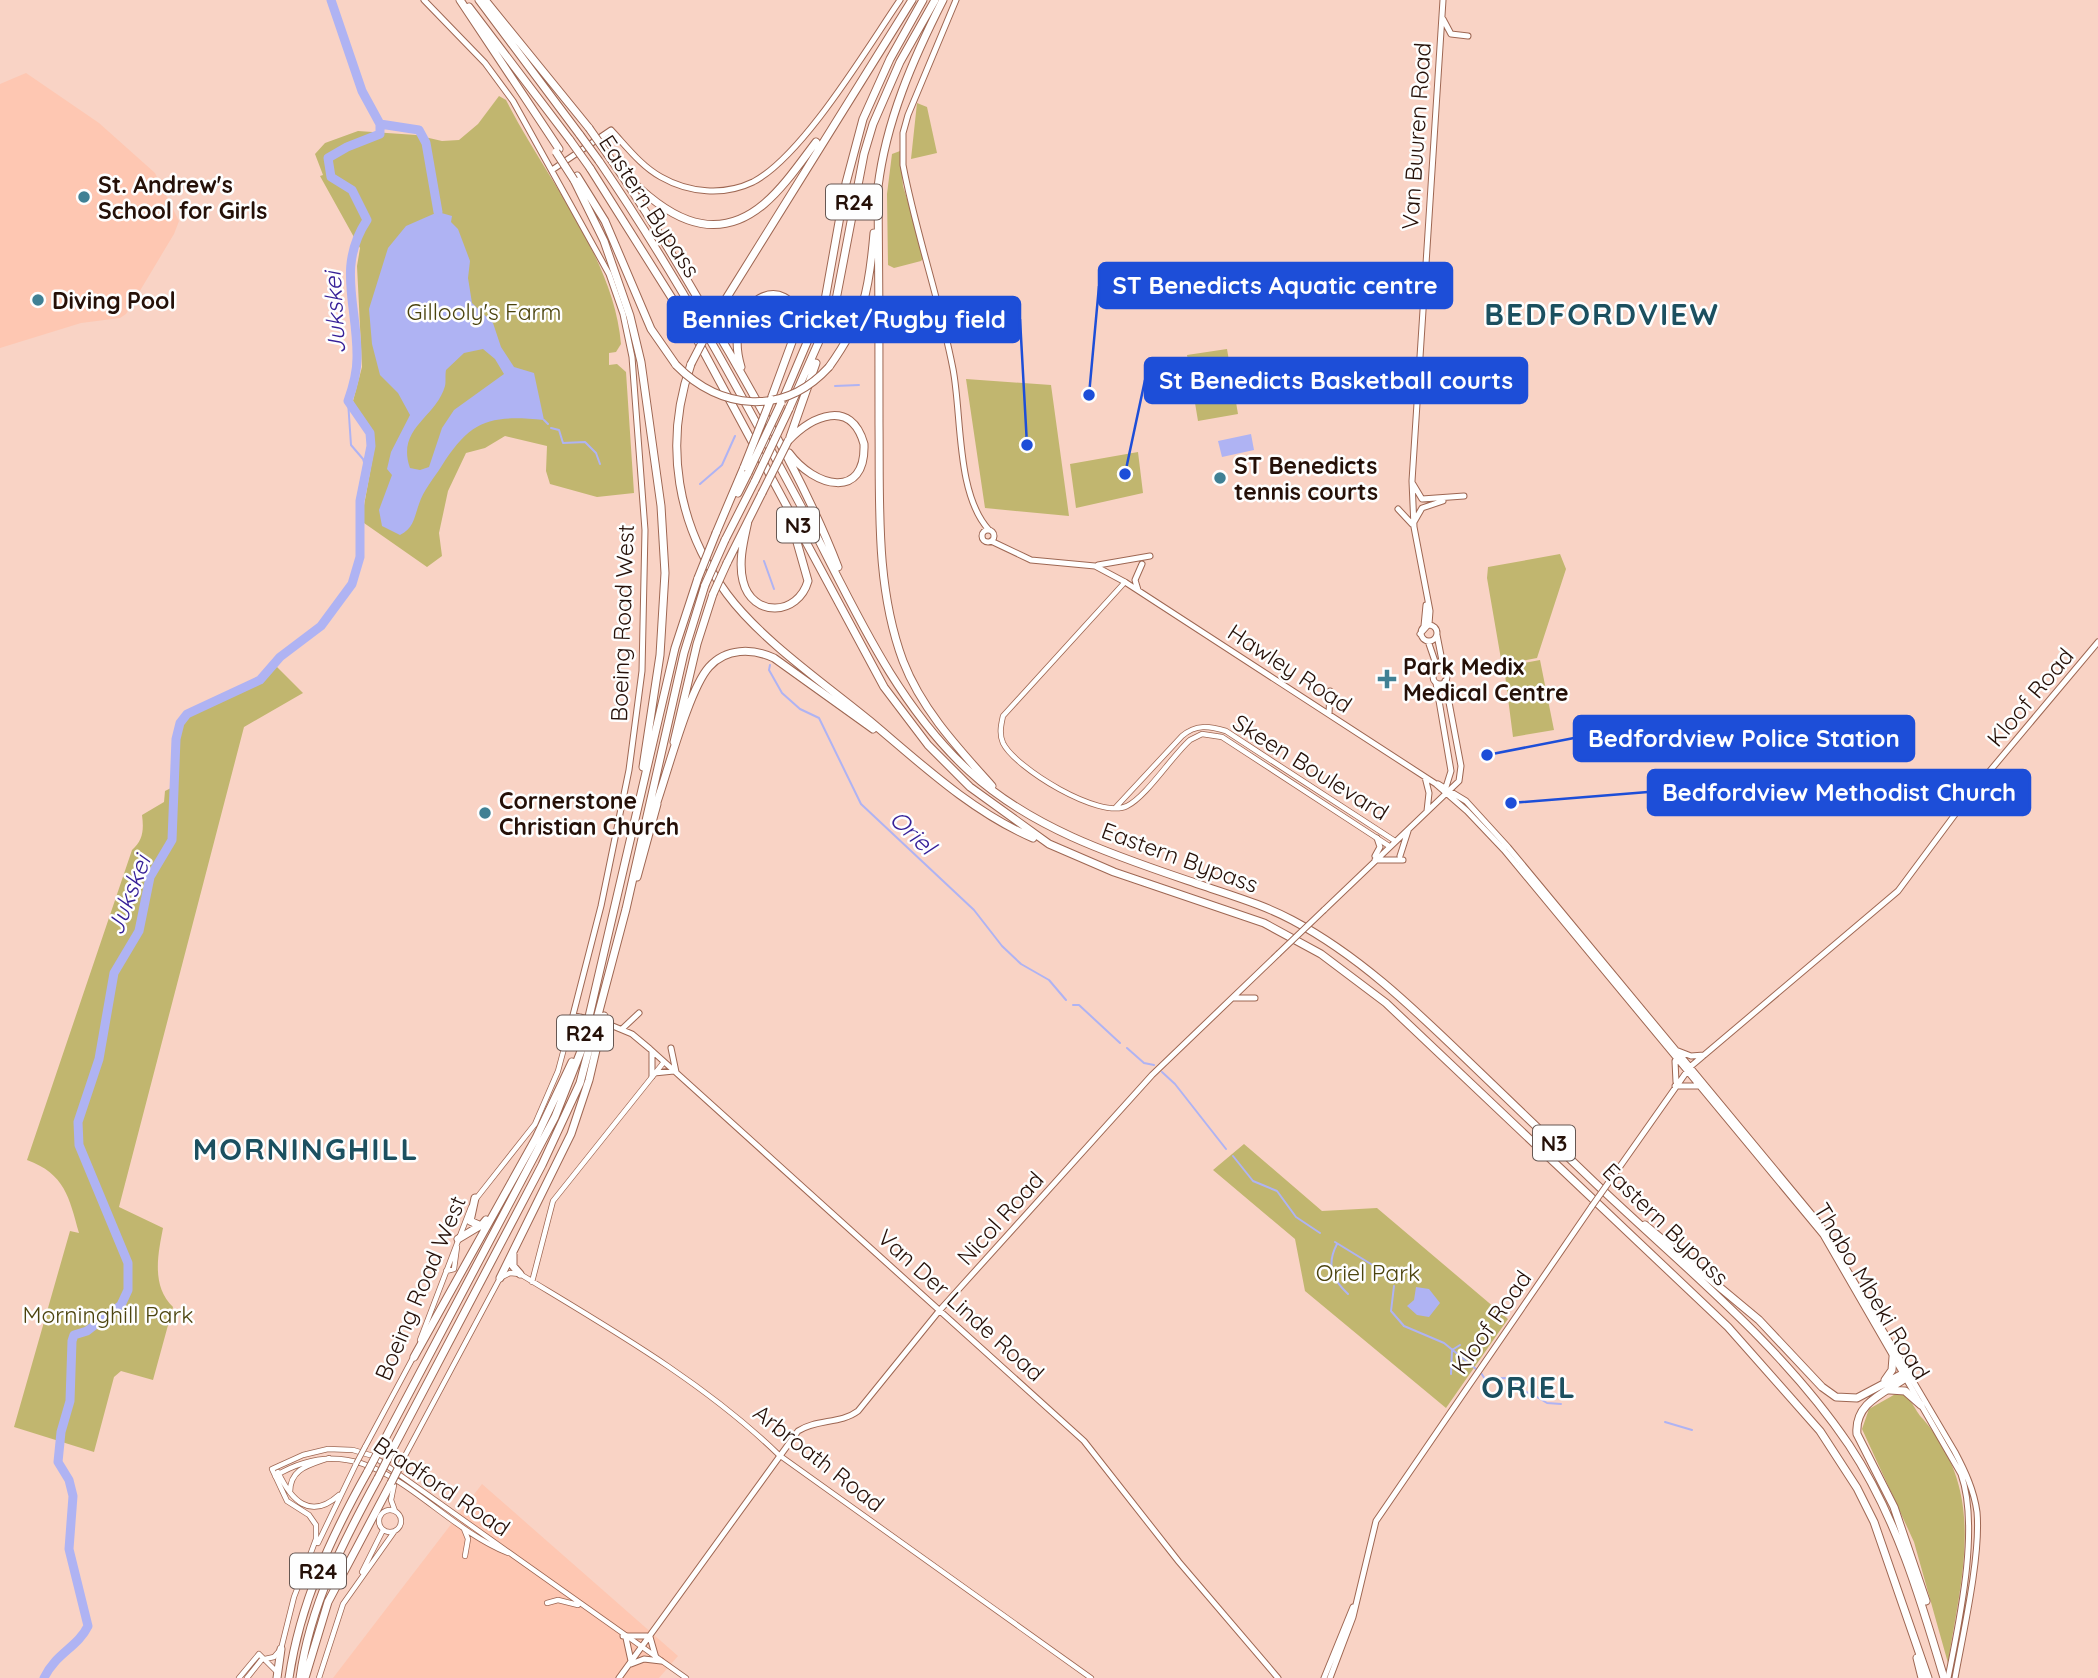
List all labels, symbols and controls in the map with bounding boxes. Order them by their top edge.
street label: Van Buuren Road [1395,41,1437,231]
street label: Eastern Bypass [593,129,707,283]
place label: St. Andrew's School for Girls [98,170,267,225]
road number: R24 [826,184,882,220]
marker: St. Andrew's School for Girls [76,189,92,205]
callout: ST Benedicts Aquatic centre [1099,263,1452,308]
water label: Jukskei [317,268,351,355]
text: ST Benedicts Aquatic centre [1112,270,1438,300]
place label: Diving Pool [52,286,176,315]
marker: Diving Pool [30,292,46,308]
district label: BEDFORDVIEW [1484,295,1720,333]
park label: Gillooly's Farm [407,297,561,326]
callout: Bennies Cricket/Rugby field [668,297,1020,342]
text: Bennies Cricket/Rugby field [682,304,1006,334]
callout: St Benedicts Basketball courts [1145,358,1527,403]
text: St Benedicts Basketball courts [1159,365,1513,395]
place label: ST Benedicts tennis courts [1234,451,1378,506]
marker: ST Benedicts tennis courts [1212,470,1228,486]
road number: N3 [777,508,819,542]
street label: Boeing Road West [604,524,640,722]
street label: Hawley Road [1223,617,1357,719]
street label: Kloof Road [1980,642,2080,752]
place label: Park Medix Medical Centre [1403,652,1569,707]
marker: Park Medix Medical Centre [1377,669,1397,689]
street label: Skeen Boulevard [1228,707,1394,827]
callout: Bedfordview Police Station [1574,716,1914,761]
text: Bedfordview Police Station [1588,723,1900,753]
callout: Bedfordview Methodist Church [1648,770,2030,815]
text: Bedfordview Methodist Church [1662,777,2016,807]
place label: Cornerstone Christian Church [499,786,679,841]
water label: Oriel [884,803,944,862]
marker: Cornerstone Christian Church [477,805,493,821]
street label: Eastern Bypass [1098,815,1262,899]
water label: Jukskei [99,849,158,939]
road number: R24 [557,1016,613,1050]
road number: N3 [1533,1126,1575,1160]
district label: MORNINGHILL [193,1130,419,1168]
street label: Eastern Bypass [1597,1156,1735,1292]
street label: Nicol Road [950,1165,1050,1271]
street label: Boeing Road West [368,1191,472,1385]
street label: Thabo Mbeki Road [1808,1197,1936,1385]
street label: Van Der Linde Road [872,1223,1050,1387]
park label: Oriel Park [1316,1258,1420,1287]
street label: Kloof Road [1445,1265,1537,1379]
park label: Morninghill Park [22,1300,194,1329]
district label: ORIEL [1481,1368,1577,1406]
street label: Arbroath Road [748,1398,890,1518]
street label: Bradford Road [368,1430,516,1542]
road number: R24 [290,1554,346,1588]

